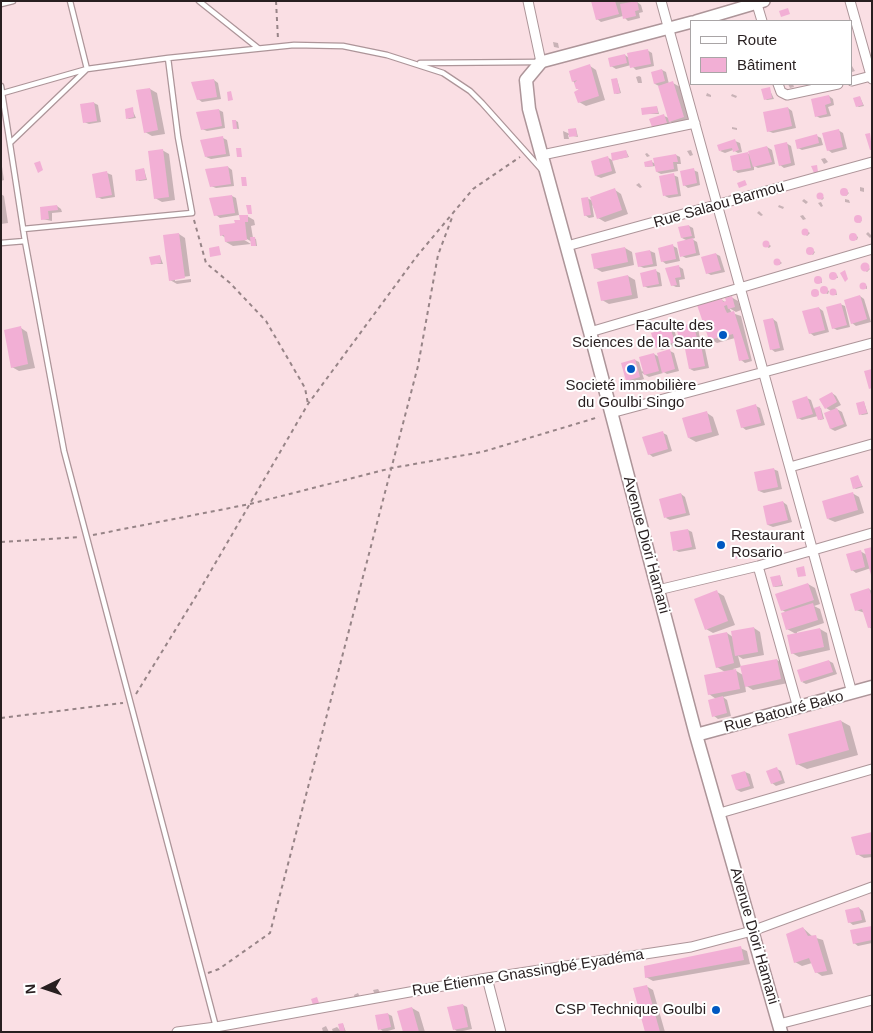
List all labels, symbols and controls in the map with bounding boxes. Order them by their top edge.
legend [690,20,853,85]
text: Route [737,31,777,48]
text: Bâtiment [737,56,796,73]
street label: Rue Salaou Barmou [652,178,786,232]
place label: Faculte des Sciences de la Sante [572,317,713,352]
marker: Faculte des Sciences de la Sante [717,329,729,341]
marker: Societé immobilière du Goulbi Singo [625,363,637,375]
place label: Societé immobilière du Goulbi Singo [566,377,696,412]
street label: Avenue Diori Hamani [619,474,673,616]
place label: Restaurant Rosario [731,527,804,562]
marker: Restaurant Rosario [715,539,727,551]
street label: Rue Batouré Bako [722,687,846,737]
street label: Avenue Diori Hamani [726,866,782,1006]
street label: Rue Étienne Gnassingbé Eyadéma [411,946,645,1000]
north arrow [20,963,70,1013]
text: N [22,983,38,995]
place label: CSP Technique Goulbi [555,1001,706,1019]
marker: CSP Technique Goulbi [710,1004,722,1016]

